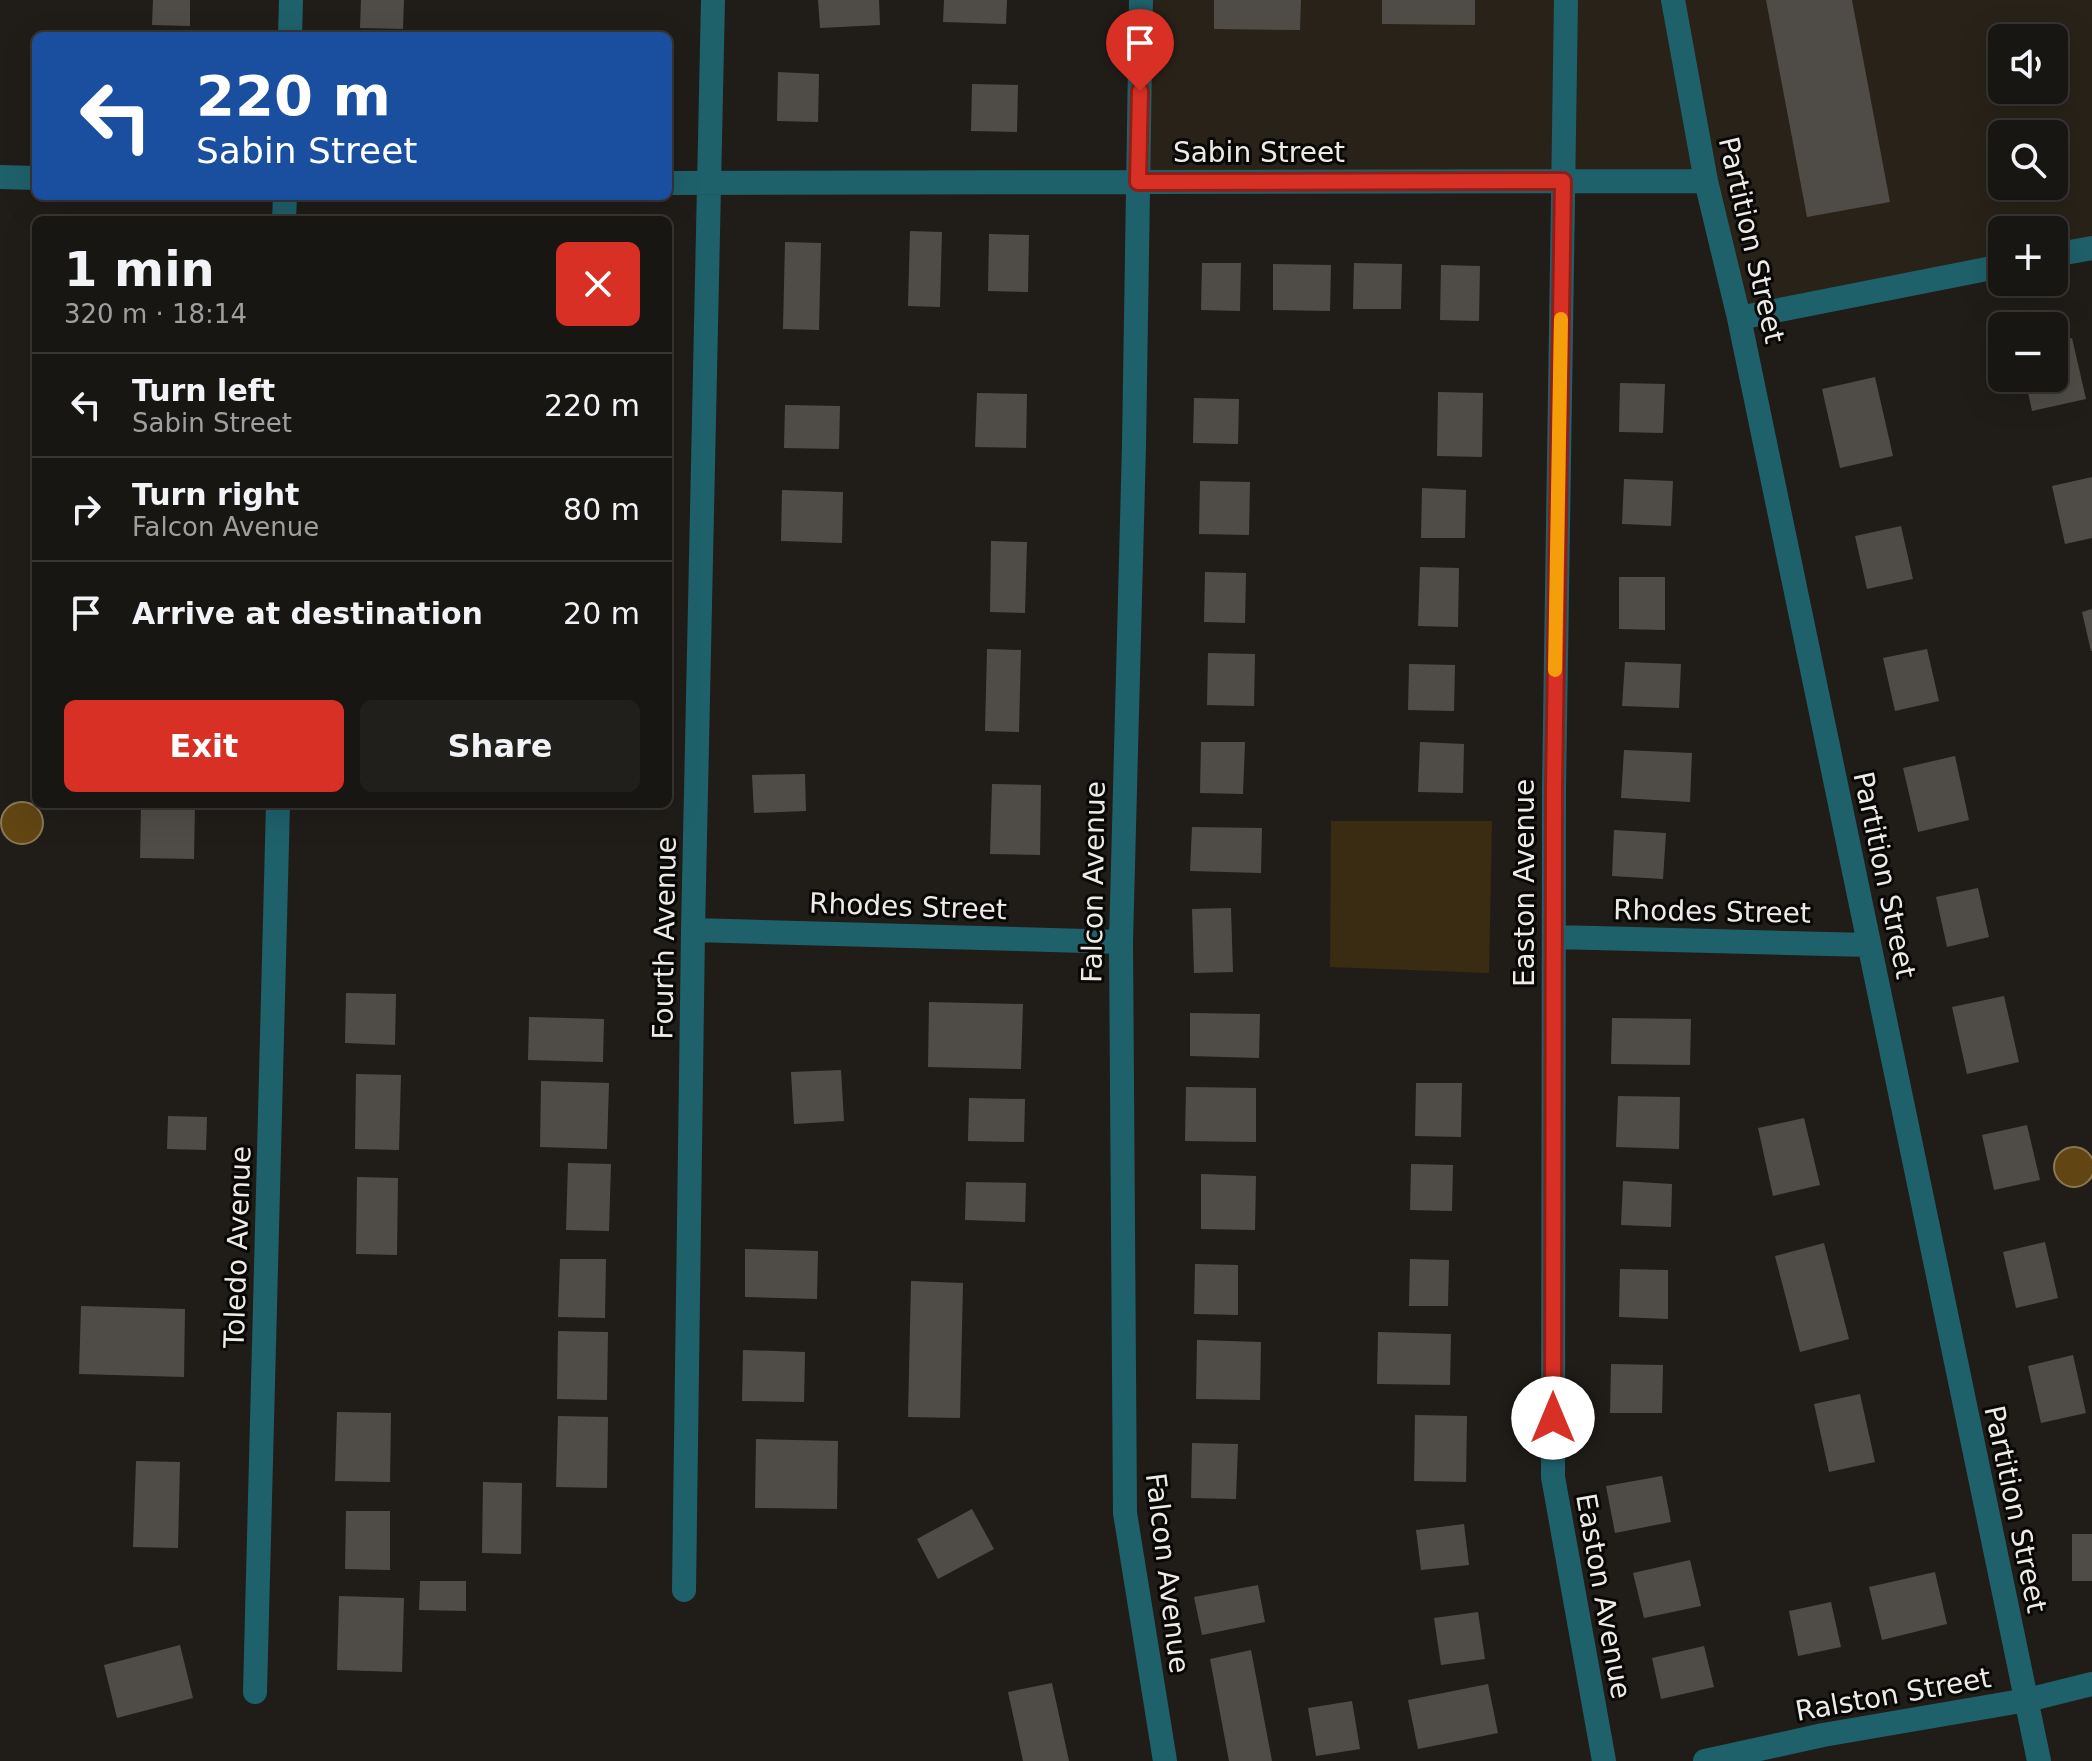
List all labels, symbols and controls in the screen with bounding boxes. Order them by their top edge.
pin [1106,9,1174,91]
icon: arrive [1118,21,1162,65]
map controls [1988,24,2068,392]
button: sound [1988,24,2068,104]
text: 220 m [196,63,391,128]
icon: left [64,64,168,168]
button: search [1988,120,2068,200]
text: Sabin Street [196,130,417,171]
street label: Partition Street [1712,134,1791,346]
street label: Sabin Street [1173,136,1345,169]
button: + [1988,216,2068,296]
text: 1 min [64,241,215,297]
button: close [556,242,640,326]
text: 320 m · 18:14 [64,299,247,329]
button: − [1988,312,2068,392]
text: Turn left [132,373,275,408]
icon: left [64,383,108,427]
text: 220 m [544,388,640,423]
text: Sabin Street [132,408,292,438]
text: Turn right [132,477,299,512]
icon: right [64,487,108,531]
text: 80 m [563,492,640,527]
text: Falcon Avenue [132,512,319,542]
icon: arrive [64,591,108,635]
text: Arrive at destination [132,596,483,631]
text: 20 m [563,596,640,631]
button: Exit [64,700,344,792]
button: Share [360,700,640,792]
street label: Partition Street [1846,769,1923,982]
street label: Easton Avenue [1508,779,1541,987]
street label: Falcon Avenue [1075,781,1112,983]
street label: Fourth Avenue [646,836,683,1040]
street label: Rhodes Street [809,887,1007,926]
street label: Rhodes Street [1613,893,1811,930]
street label: Toledo Avenue [217,1145,258,1350]
position arrow [1511,1376,1595,1460]
street label: Partition Street [1977,1403,2054,1616]
street label: Falcon Avenue [1139,1471,1196,1675]
street label: Easton Avenue [1569,1491,1638,1701]
street label: Ralston Street [1793,1661,1994,1728]

